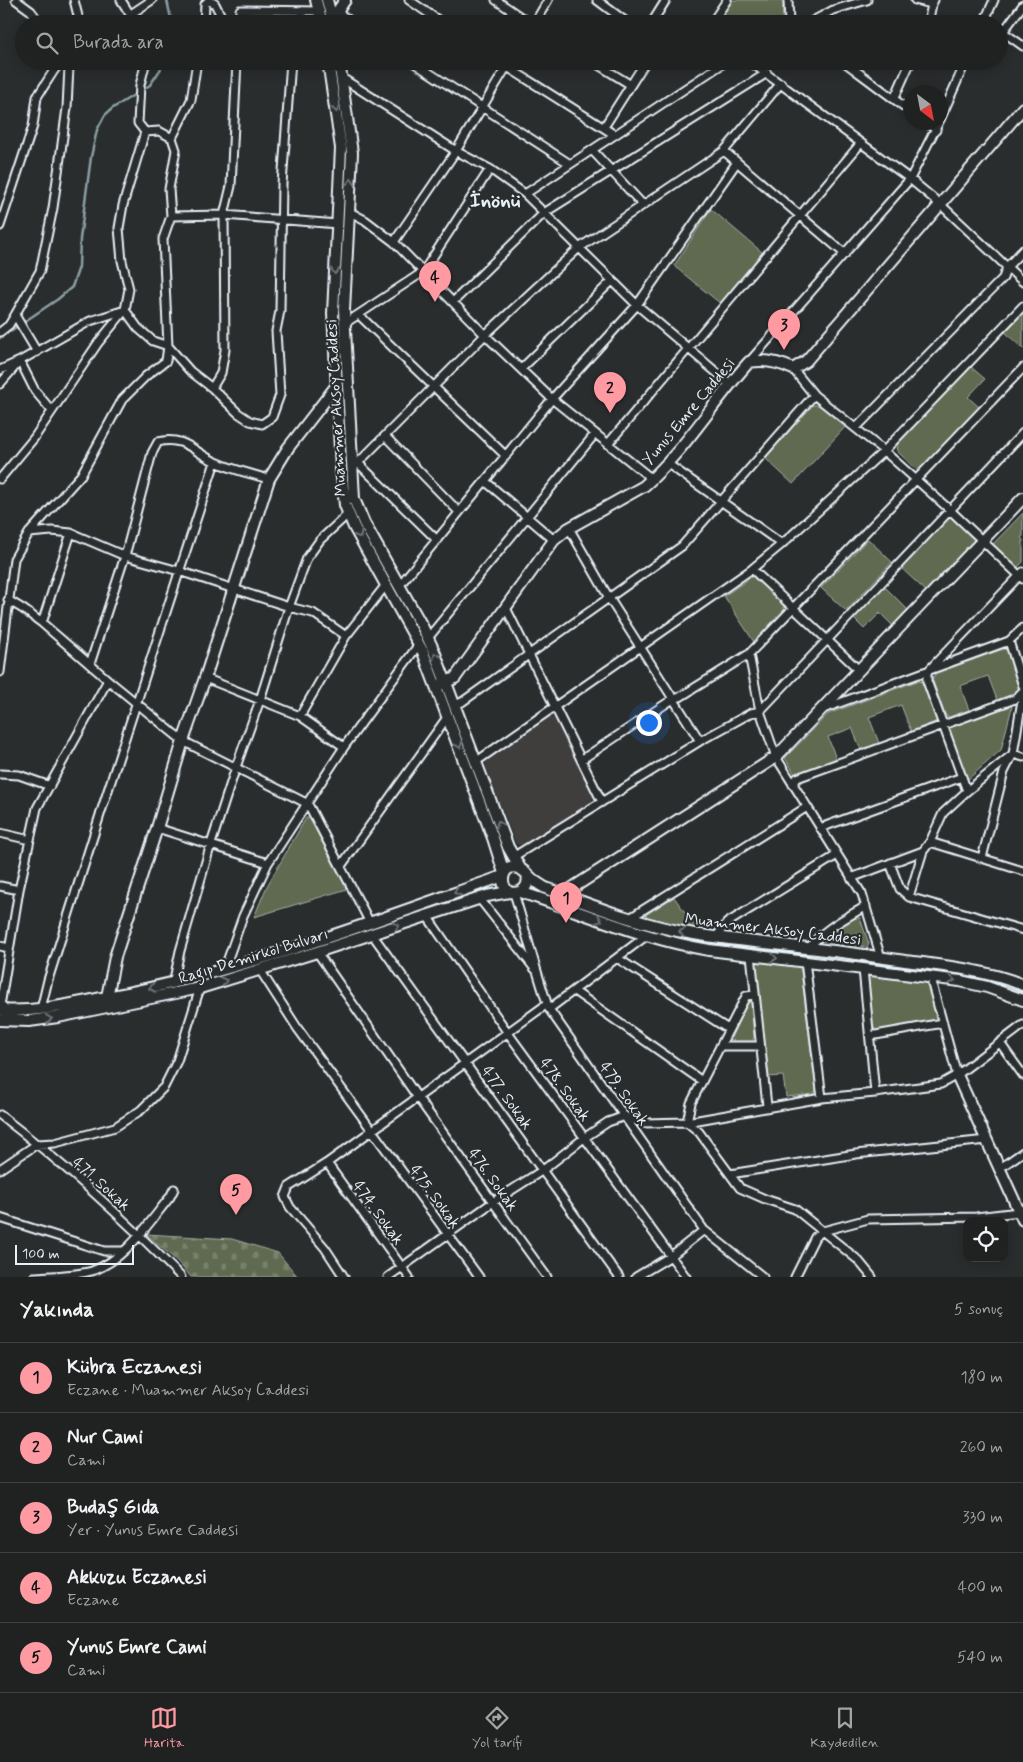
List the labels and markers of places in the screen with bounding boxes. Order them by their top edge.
pin: 4 [419,261,451,302]
pin: 3 [768,309,800,350]
pin: 2 [594,372,626,413]
pin: 1 [550,882,582,923]
pin: 5 [220,1174,252,1215]

